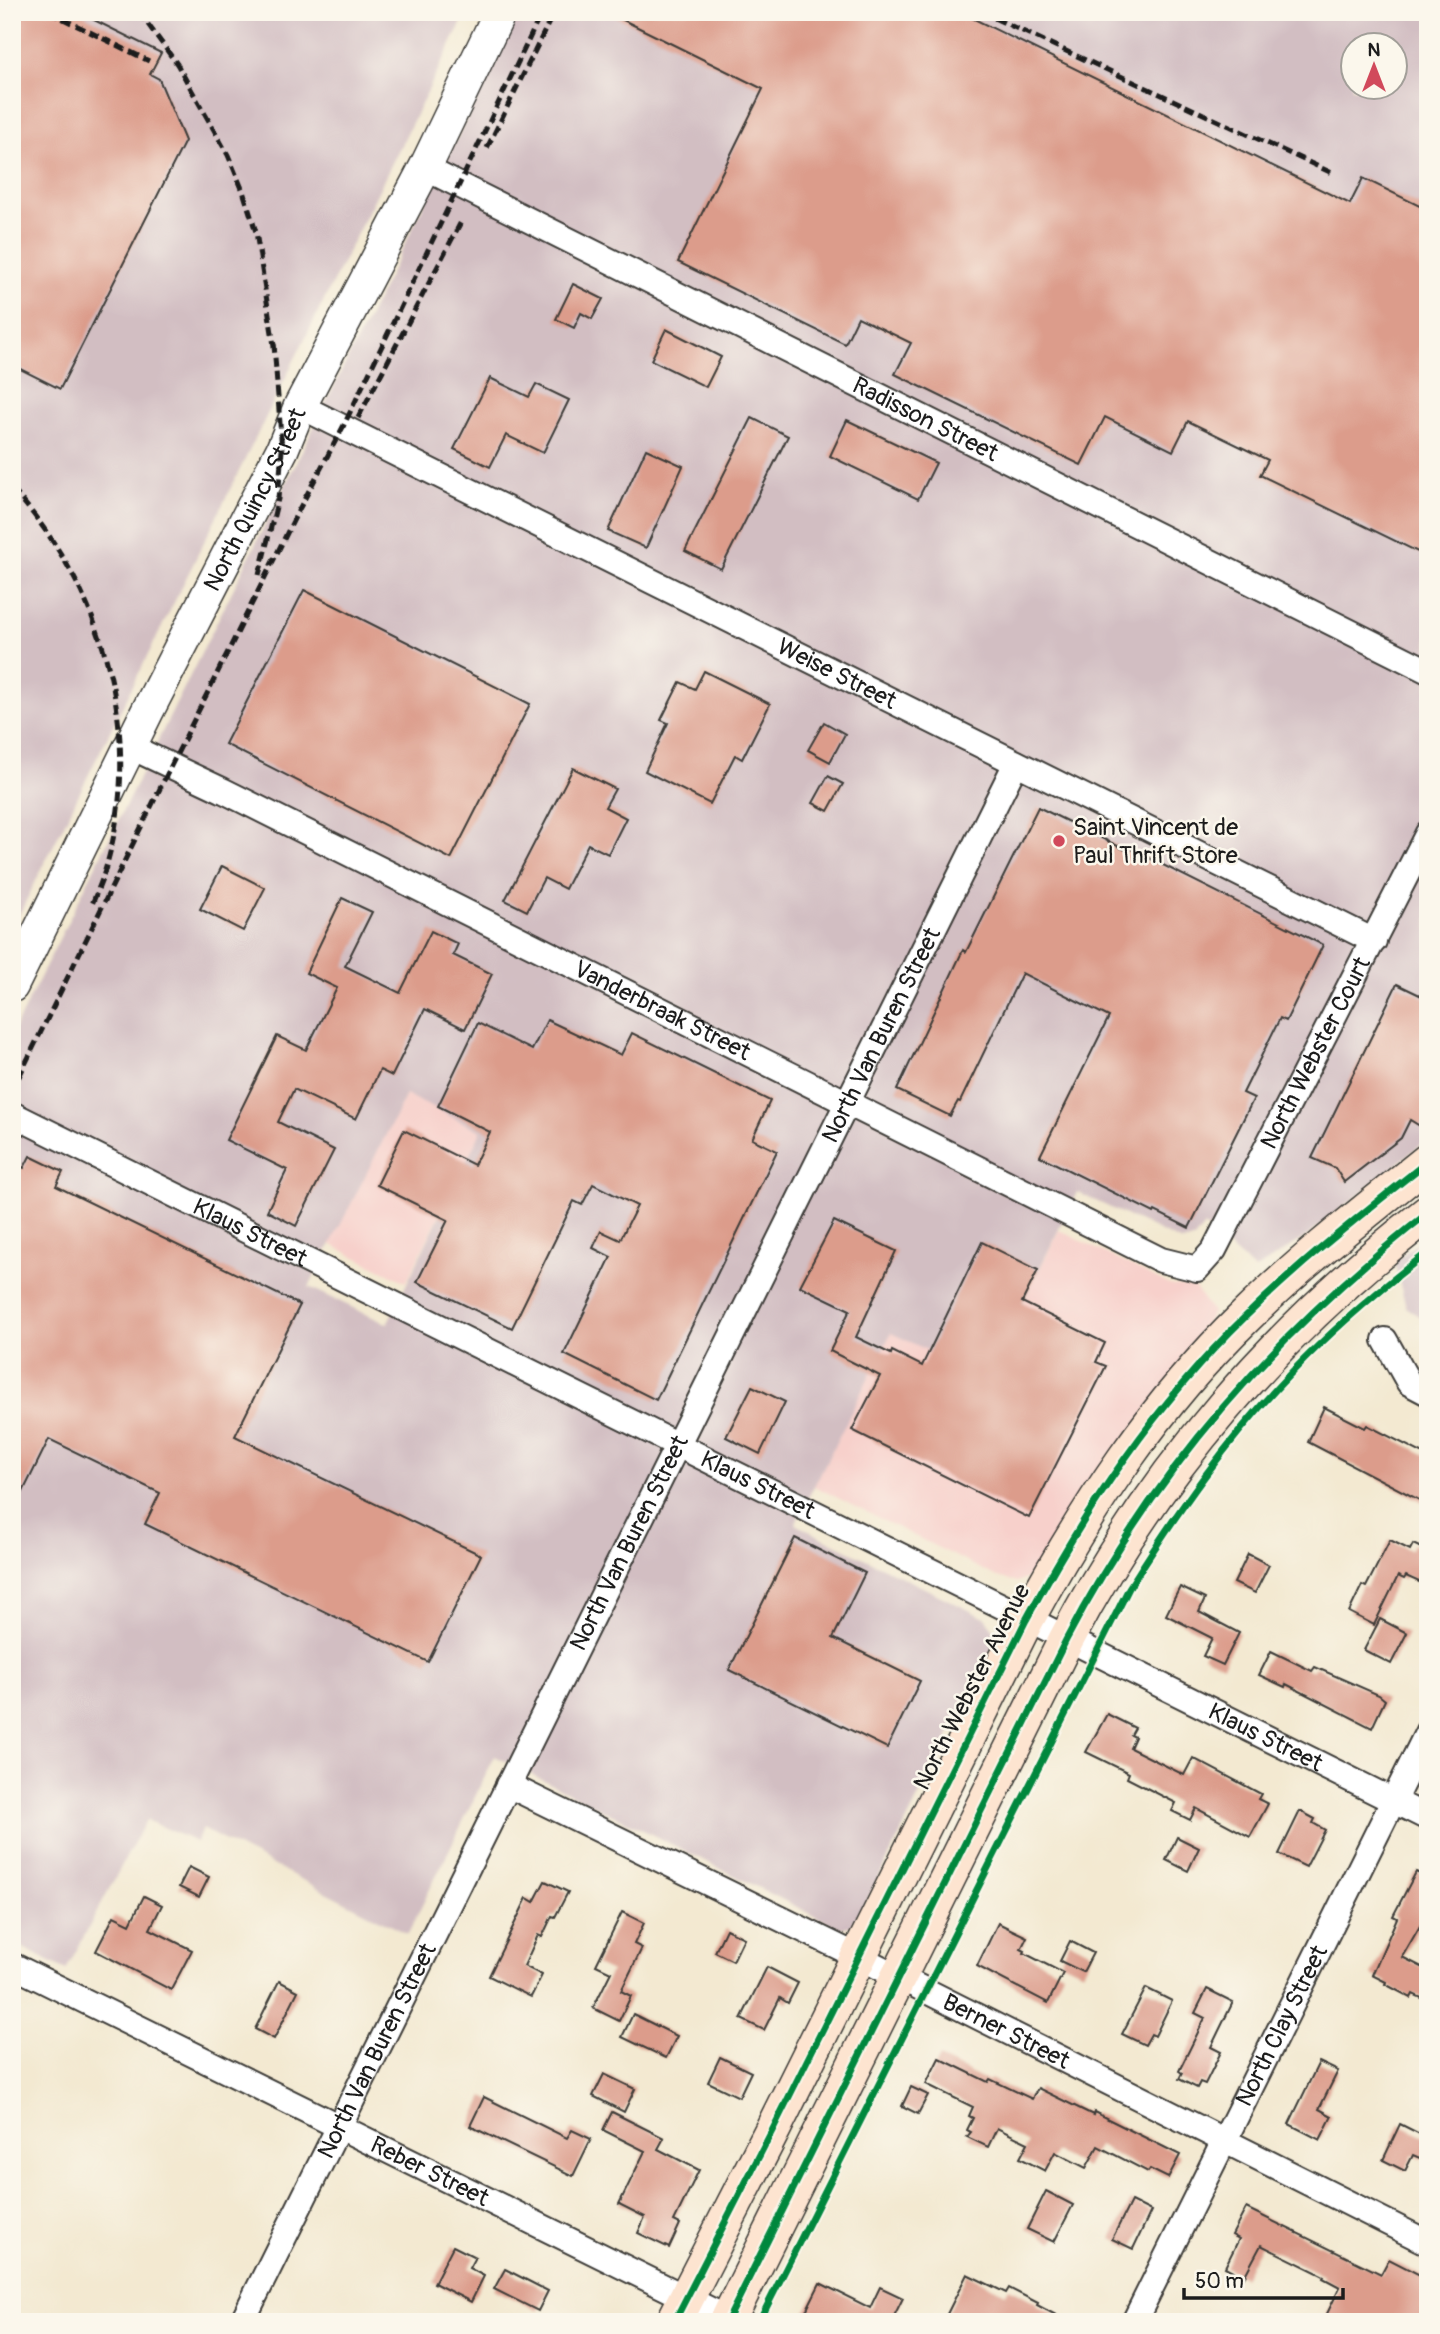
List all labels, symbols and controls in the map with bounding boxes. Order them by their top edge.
north arrow [1338,32,1408,102]
text: N [1368,38,1381,62]
street label: Radisson Street [848,370,1004,468]
street label: North Quincy Street [197,403,312,596]
street label: Weise Street [773,632,902,716]
place label: Saint Vincent de Paul Thrift Store [1073,813,1238,870]
marker: Saint Vincent de Paul Thrift Store [1051,833,1067,849]
street label: North Van Buren Street [815,922,947,1147]
street label: North Webster Court [1254,952,1377,1154]
street label: Vanderbraak Street [569,954,756,1067]
street label: Klaus Street [188,1192,312,1273]
street label: North Van Buren Street [563,1430,695,1655]
street label: Klaus Street [696,1444,820,1526]
street label: North Webster Avenue [907,1579,1037,1795]
street label: Klaus Street [1204,1697,1328,1778]
street label: North Van Buren Street [311,1938,442,2163]
street label: North Clay Street [1229,1940,1334,2111]
street label: Berner Street [938,1987,1075,2075]
street label: Reber Street [366,2130,494,2213]
scale bar [1184,2257,1344,2301]
text: 50 m [1195,2268,1244,2295]

